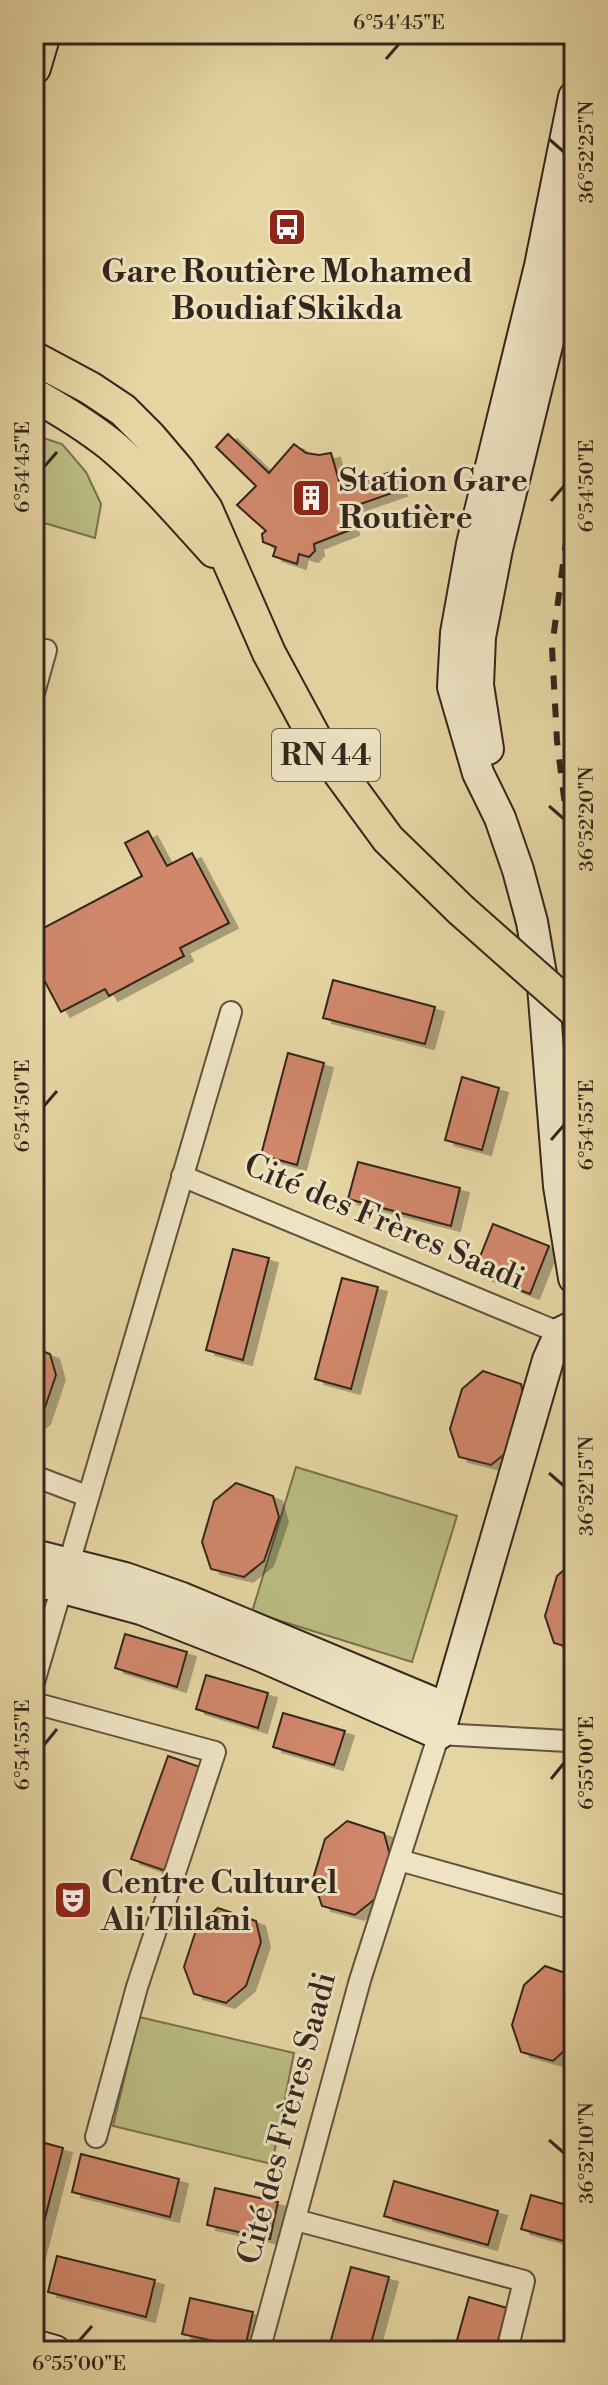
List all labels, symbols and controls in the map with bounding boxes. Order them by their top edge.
text: 6°54'45"E [353,11,445,36]
text: 36°52'25"N [575,101,600,203]
bus stop icon: Gare Routière Mohamed Boudiaf Skikda [266,206,308,248]
place label: Gare Routière Mohamed Boudiaf Skikda [101,252,473,329]
text: 6°54'45"E [11,421,36,513]
text: 6°54'50"E [575,439,600,533]
place label: Station Gare Routière [339,461,528,538]
building icon: Station Gare Routière [290,477,332,519]
road number: RN 44 [272,729,380,781]
text: 36°52'20"N [575,767,600,871]
text: 6°54'50"E [11,1059,36,1153]
text: 6°54'55"E [575,1080,600,1170]
street label: Cité des Frères Saadi [238,1145,531,1299]
text: 36°52'15"N [575,1436,600,1536]
text: 6°54'55"E [11,1700,36,1790]
text: 6°55'00"E [575,1716,600,1810]
place label: Centre Culturel Ali Tlilani [100,1863,338,1940]
theatre icon: Centre Culturel Ali Tlilani [52,1879,94,1921]
street label: Cité des Frères Saadi [229,1968,345,2269]
text: 36°52'10"N [575,2102,600,2204]
text: 6°55'00"E [32,2352,126,2377]

